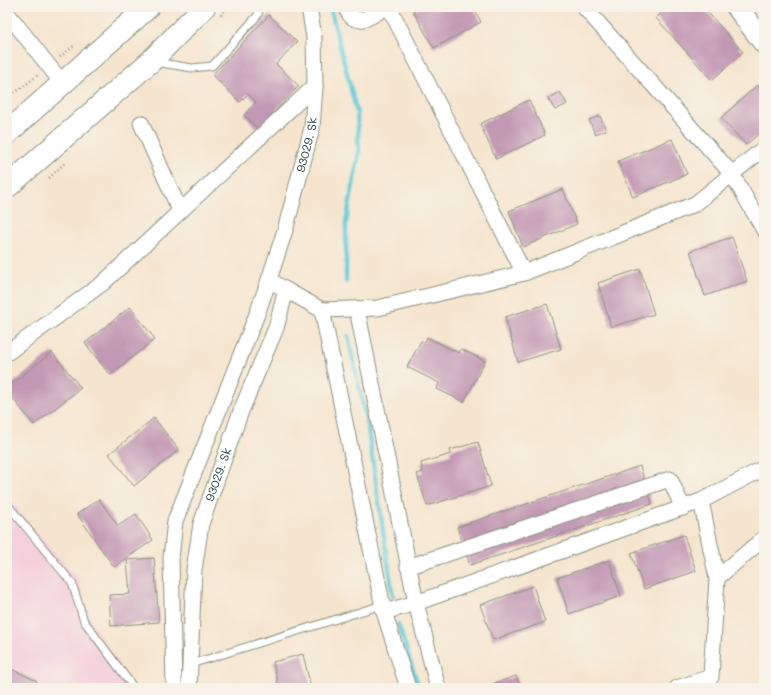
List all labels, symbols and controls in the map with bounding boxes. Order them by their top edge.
street label: 93029. Sk [292,117,320,174]
street label: 93029. Sk [201,445,234,503]

